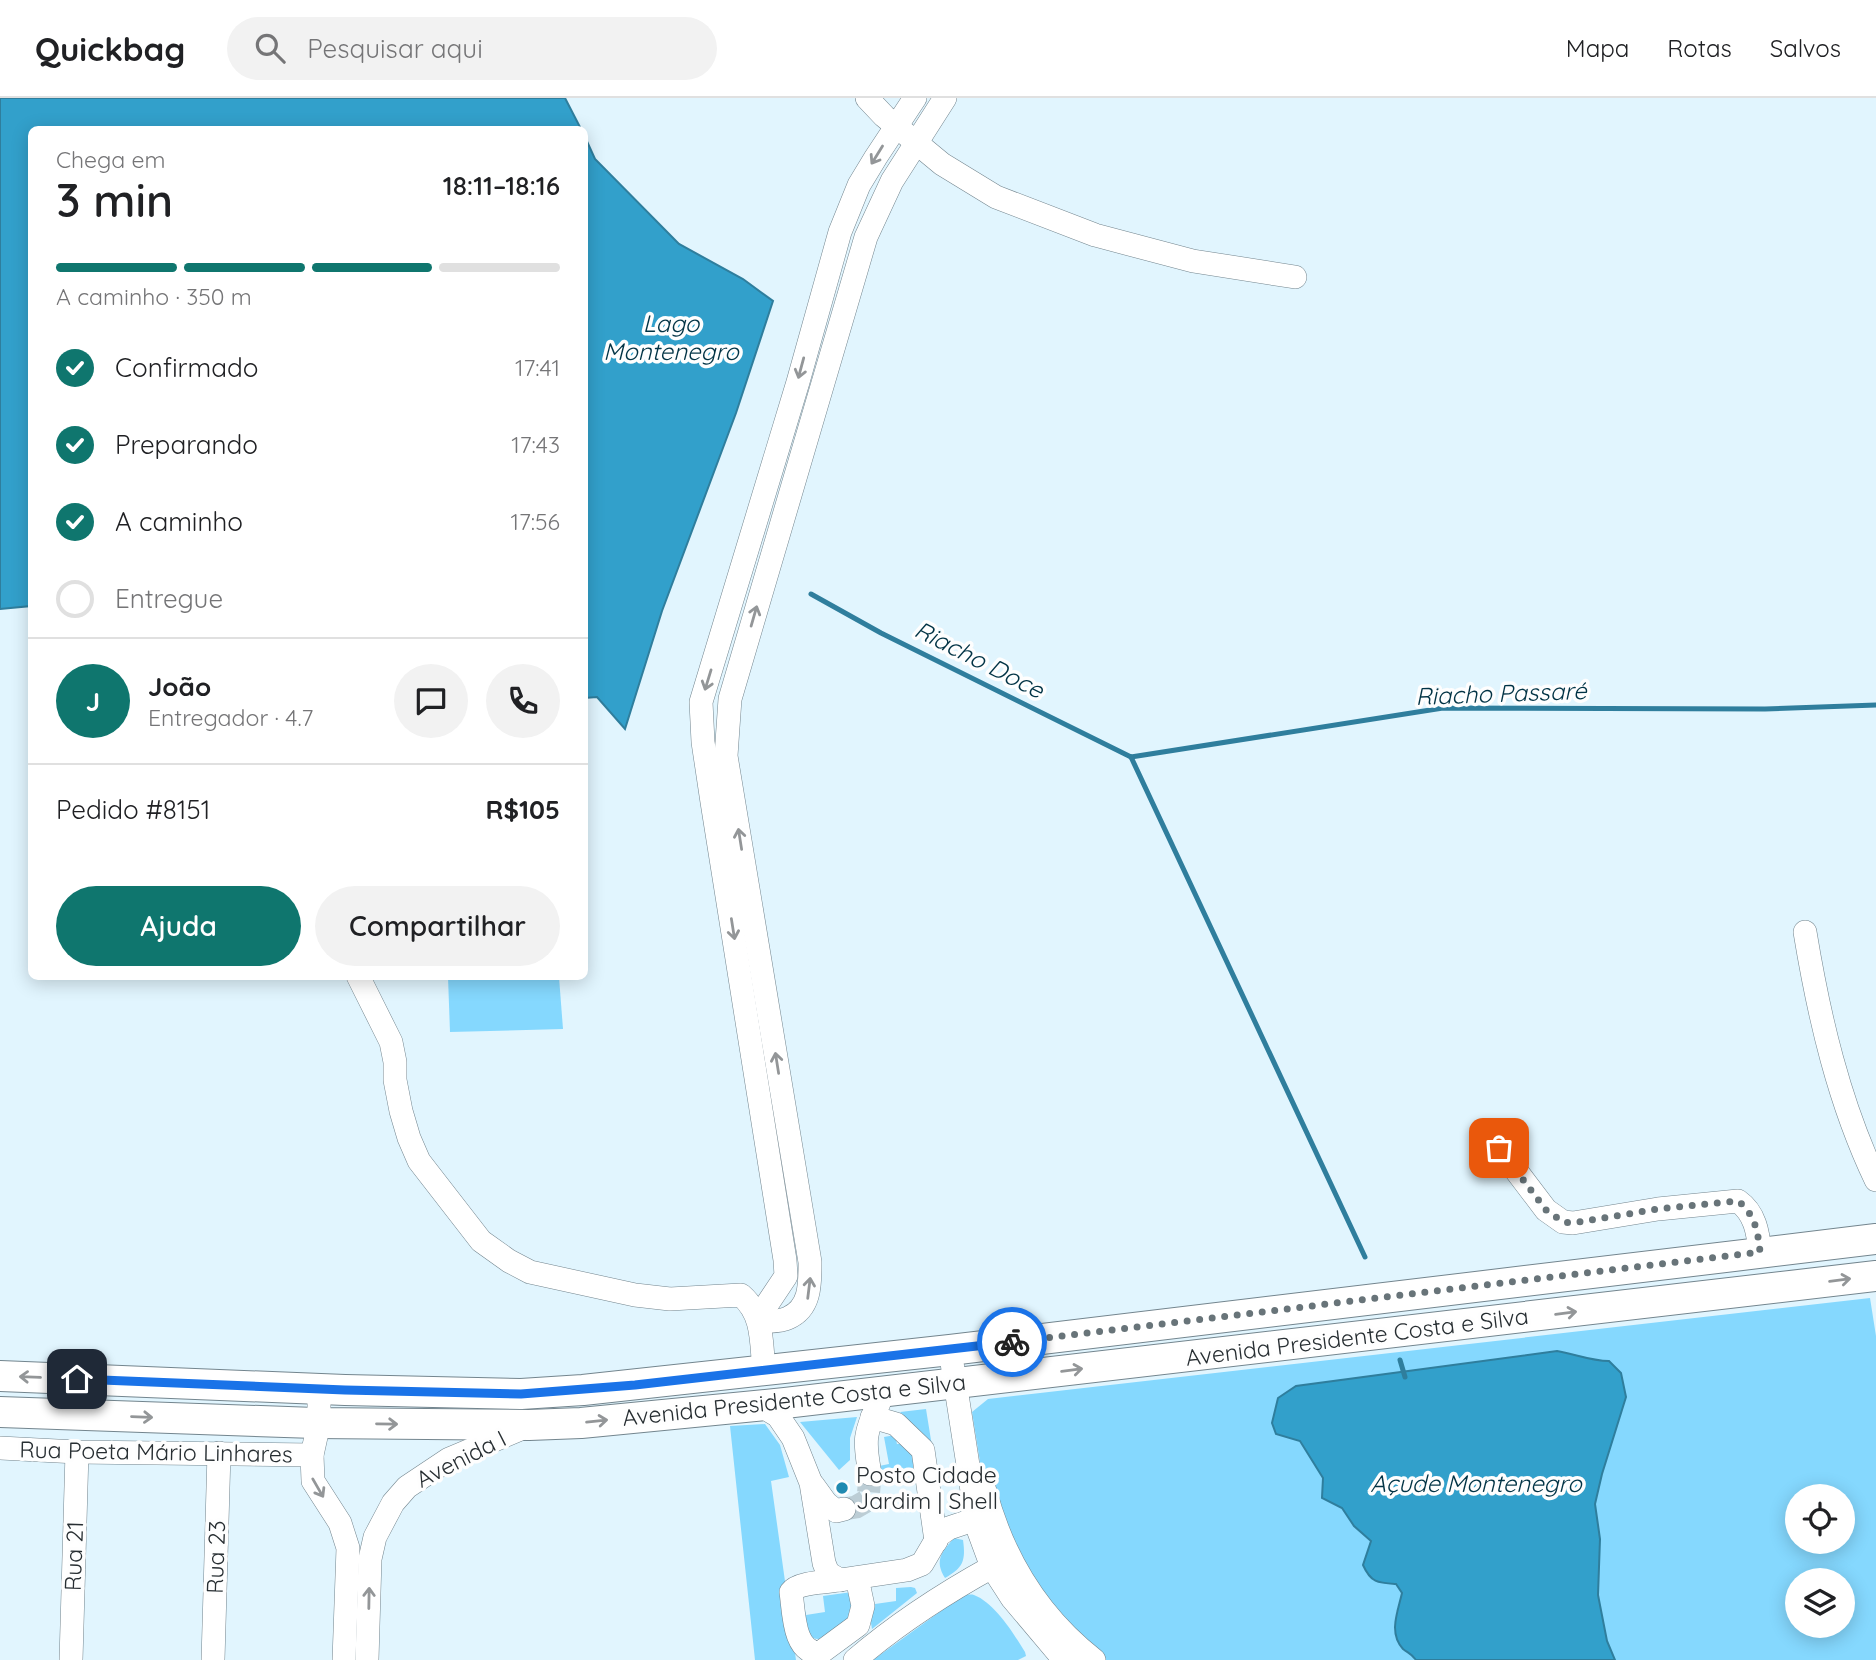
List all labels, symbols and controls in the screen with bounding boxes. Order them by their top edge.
search box [227,17,717,80]
text: Quickbag [35,28,185,69]
icon: search [251,29,289,67]
text: Pesquisar aqui [307,32,483,65]
text: Mapa [1566,33,1629,63]
text: Rotas [1667,33,1732,63]
text: Salvos [1770,33,1841,63]
text: Chega em [56,145,165,174]
one-way arrow [870,145,885,164]
text: 18:11–18:16 [443,169,560,202]
text: 3 min [56,171,173,229]
text: A caminho · 350 m [56,282,252,311]
water label: Lago Montenegro [603,308,740,366]
icon: check [56,349,94,387]
text: Confirmado [115,351,259,384]
text: 17:41 [515,353,560,382]
one-way arrow [794,357,807,379]
icon: check [56,426,94,464]
text: Preparando [115,428,258,461]
text: 17:43 [511,430,560,459]
icon: check [56,503,94,541]
text: A caminho [115,505,243,538]
text: 17:56 [510,507,560,536]
text: Entregue [115,582,223,615]
one-way arrow [749,605,762,627]
water label: Riacho Doce [910,614,1050,705]
button: chat [394,664,468,738]
button: phone [486,664,560,738]
one-way arrow [701,669,714,691]
text: João [148,670,211,703]
water label: Riacho Passaré [1415,675,1588,711]
text: J [86,685,100,718]
text: Entregador · 4.7 [148,703,313,732]
text: Pedido #8151 [56,793,210,826]
text: R$105 [486,793,560,826]
one-way arrow [733,828,746,851]
button: Ajuda [56,886,301,966]
button: Compartilhar [315,886,560,966]
one-way arrow [727,917,740,939]
one-way arrow [770,1052,783,1075]
pin [1469,1118,1529,1178]
icon: bag [1480,1129,1518,1167]
one-way arrow [1828,1274,1851,1287]
one-way arrow [802,1277,815,1300]
street label: Avenida Presidente Costa e Silva [1184,1301,1530,1372]
courier [977,1307,1047,1377]
one-way arrow [1554,1307,1577,1320]
icon: bike [993,1323,1031,1361]
pin [47,1349,107,1409]
icon: home [58,1360,96,1398]
one-way arrow [1060,1363,1083,1376]
street label: Avenida Presidente Costa e Silva [621,1367,967,1432]
one-way arrow [19,1371,42,1384]
one-way arrow [130,1411,153,1424]
one-way arrow [585,1414,608,1427]
one-way arrow [376,1417,399,1431]
street label: Avenida I [411,1424,511,1494]
street label: Rua Poeta Mário Linhares [19,1435,293,1468]
place label: Posto Cidade Jardim | Shell [856,1460,998,1515]
water label: Açude Montenegro [1370,1468,1583,1498]
one-way arrow [311,1478,325,1498]
marker: Posto Cidade Jardim | Shell [834,1480,850,1496]
map controls [1785,1484,1855,1638]
button: locate [1785,1484,1855,1554]
street label: Rua 23 [200,1520,231,1594]
street label: Rua 21 [58,1521,89,1591]
button: layers [1785,1568,1855,1638]
one-way arrow [362,1587,375,1610]

